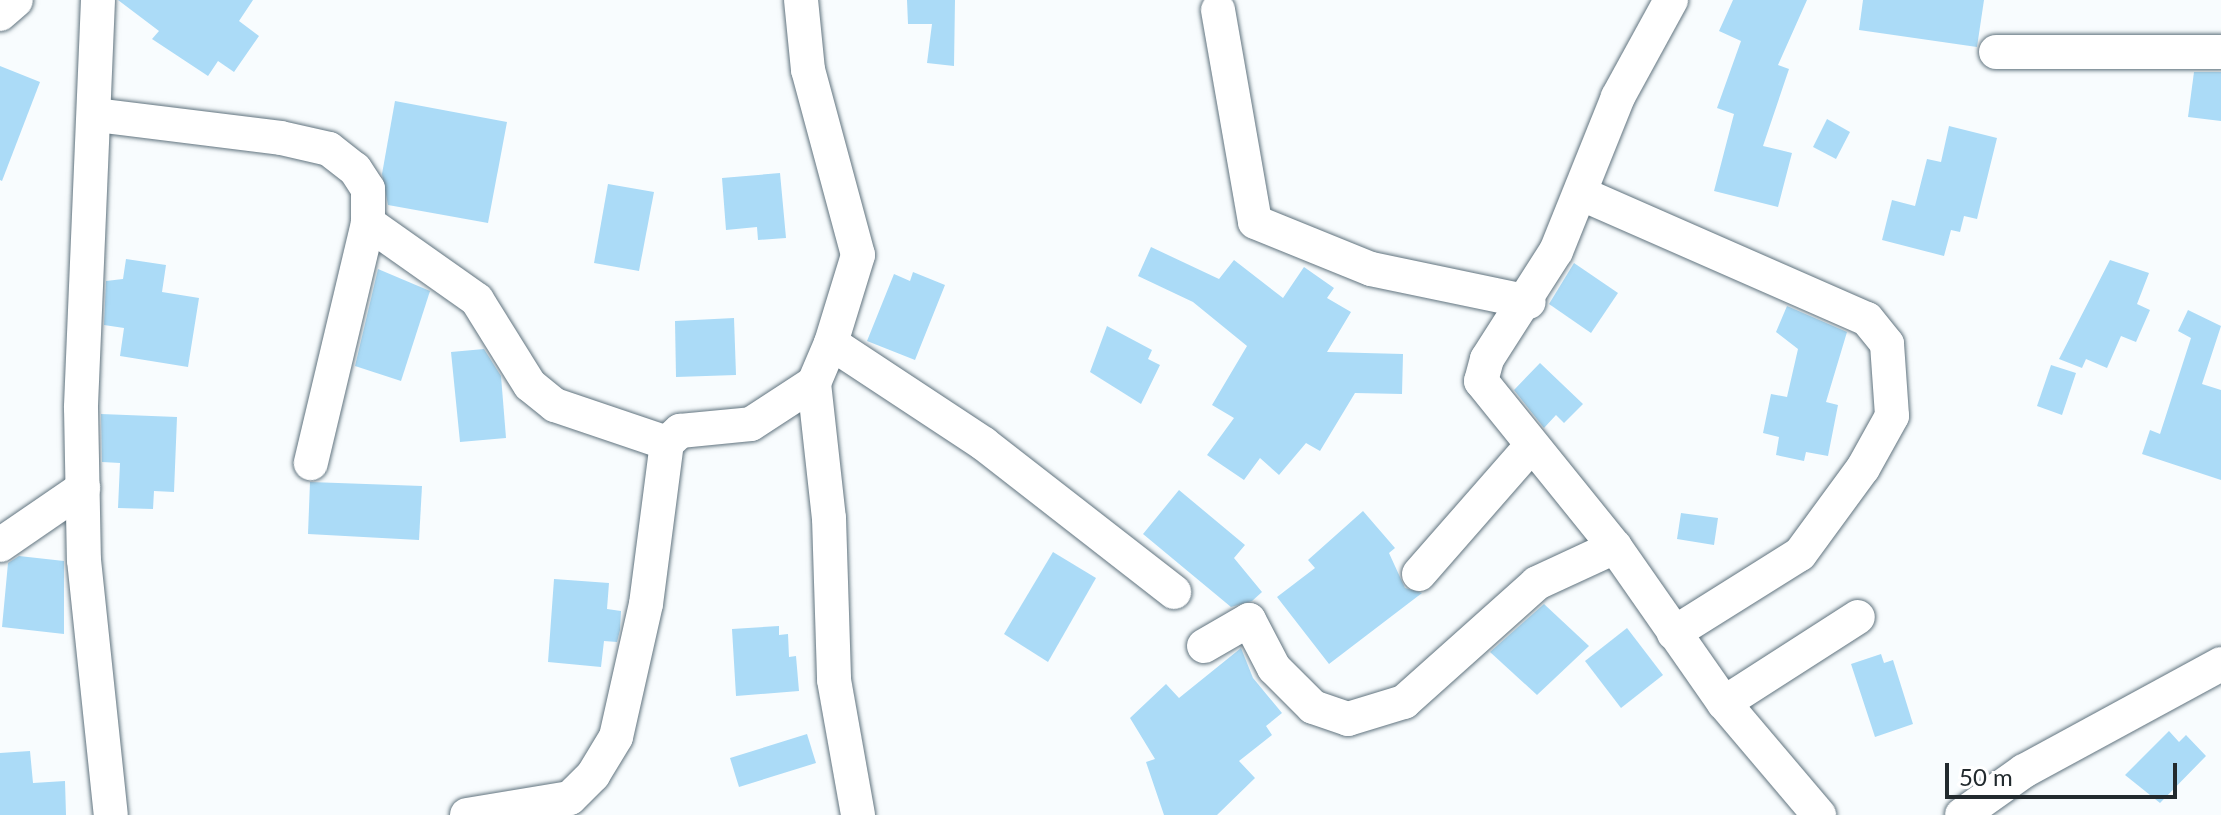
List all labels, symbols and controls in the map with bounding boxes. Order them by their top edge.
scale bar [1949,747,2181,797]
text: 50 m [1959,762,2013,791]

